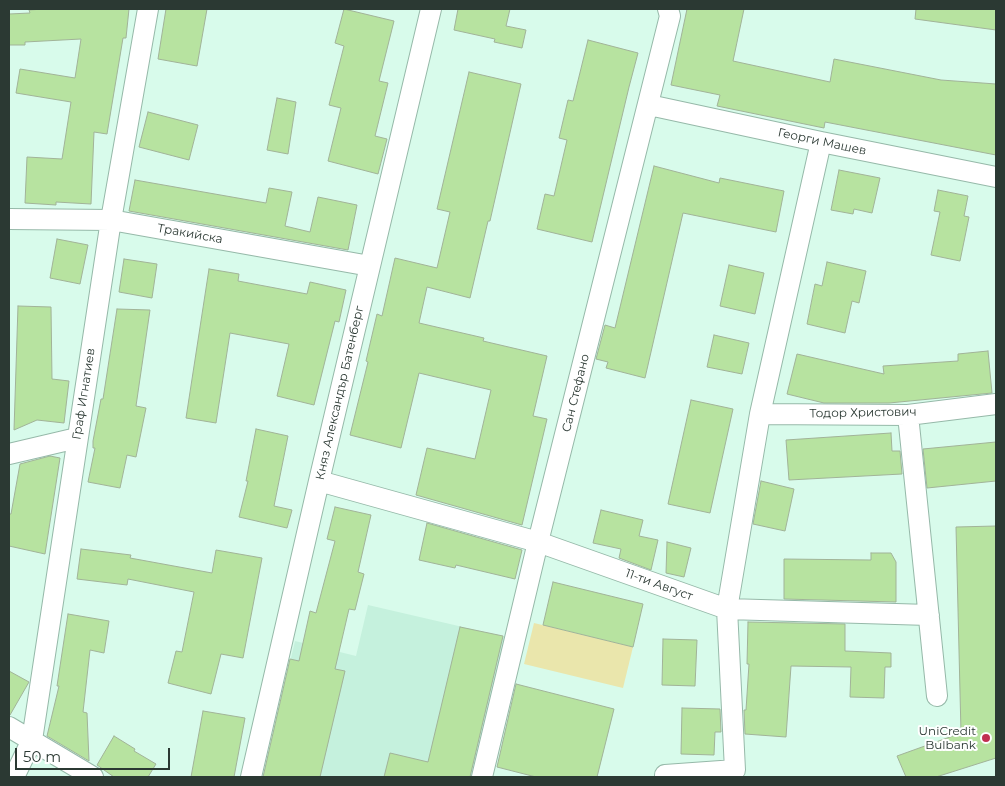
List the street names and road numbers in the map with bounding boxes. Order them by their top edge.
street label: Георги Машев [776,126,868,158]
street label: Тракийска [156,221,224,247]
street label: Княз Александър Батенберг [313,305,367,481]
street label: Граф Игнатиев [70,347,98,441]
street label: Сан Стефано [559,352,593,434]
street label: Тодор Христович [809,405,917,421]
street label: 11-ти Август [623,566,695,604]

